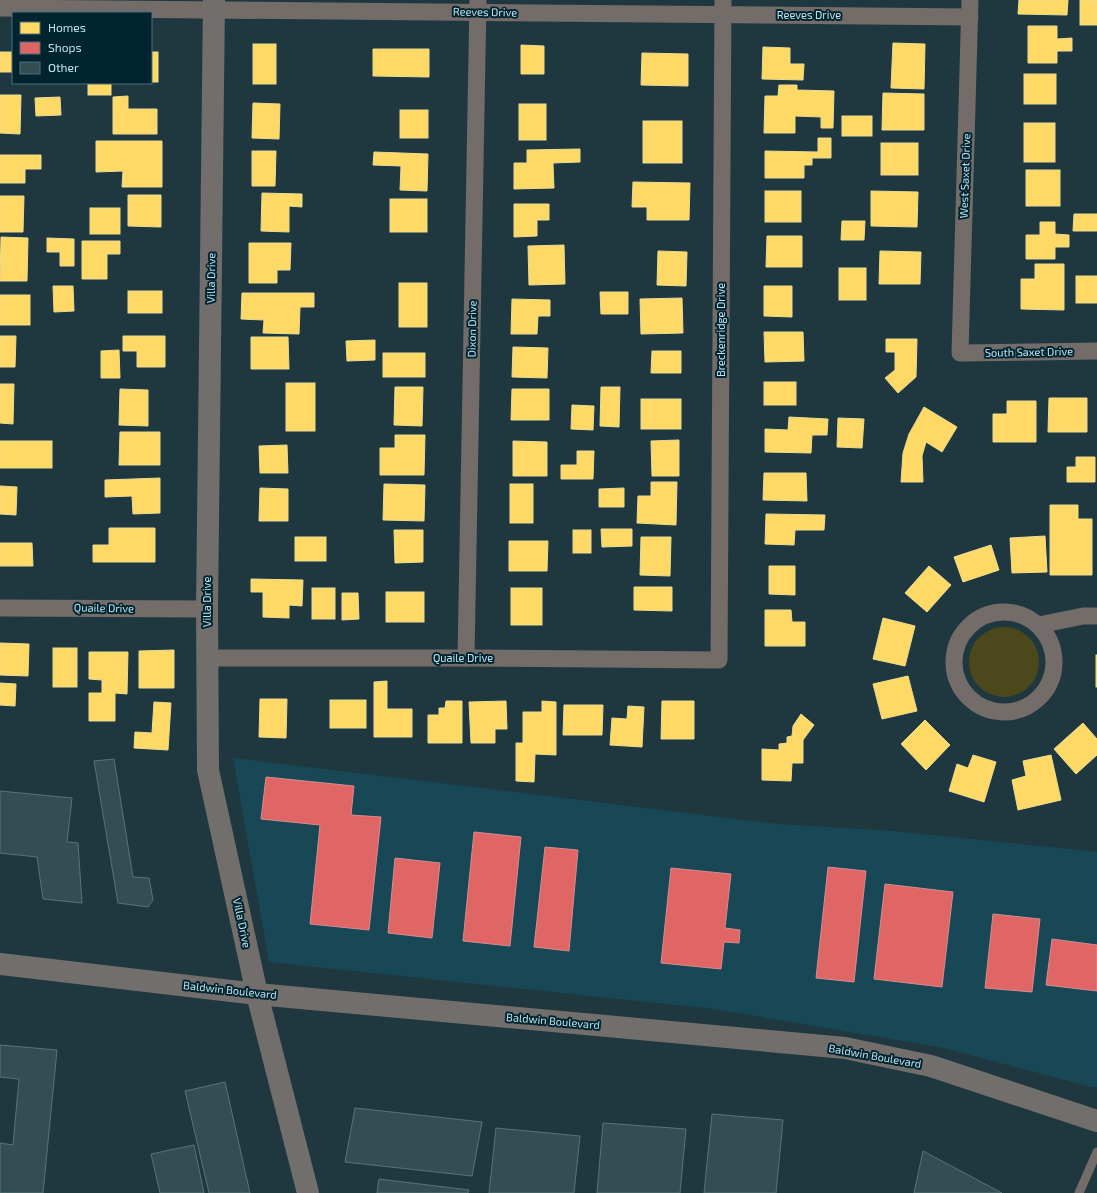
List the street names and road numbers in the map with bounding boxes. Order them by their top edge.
street label: Reeves Drive [453,4,517,19]
street label: Reeves Drive [777,8,841,21]
street label: West Saxet Drive [957,133,972,219]
street label: Villa Drive [204,253,217,303]
street label: Breckenridge Drive [714,283,727,377]
street label: Dixon Drive [465,300,478,358]
street label: South Saxet Drive [985,344,1073,359]
street label: Villa Drive [200,577,213,627]
street label: Quaile Drive [74,600,134,616]
street label: Quaile Drive [433,651,493,665]
street label: Villa Drive [231,897,254,949]
street label: Baldwin Boulevard [183,978,277,1001]
street label: Baldwin Boulevard [506,1010,600,1031]
street label: Baldwin Boulevard [828,1041,922,1070]

